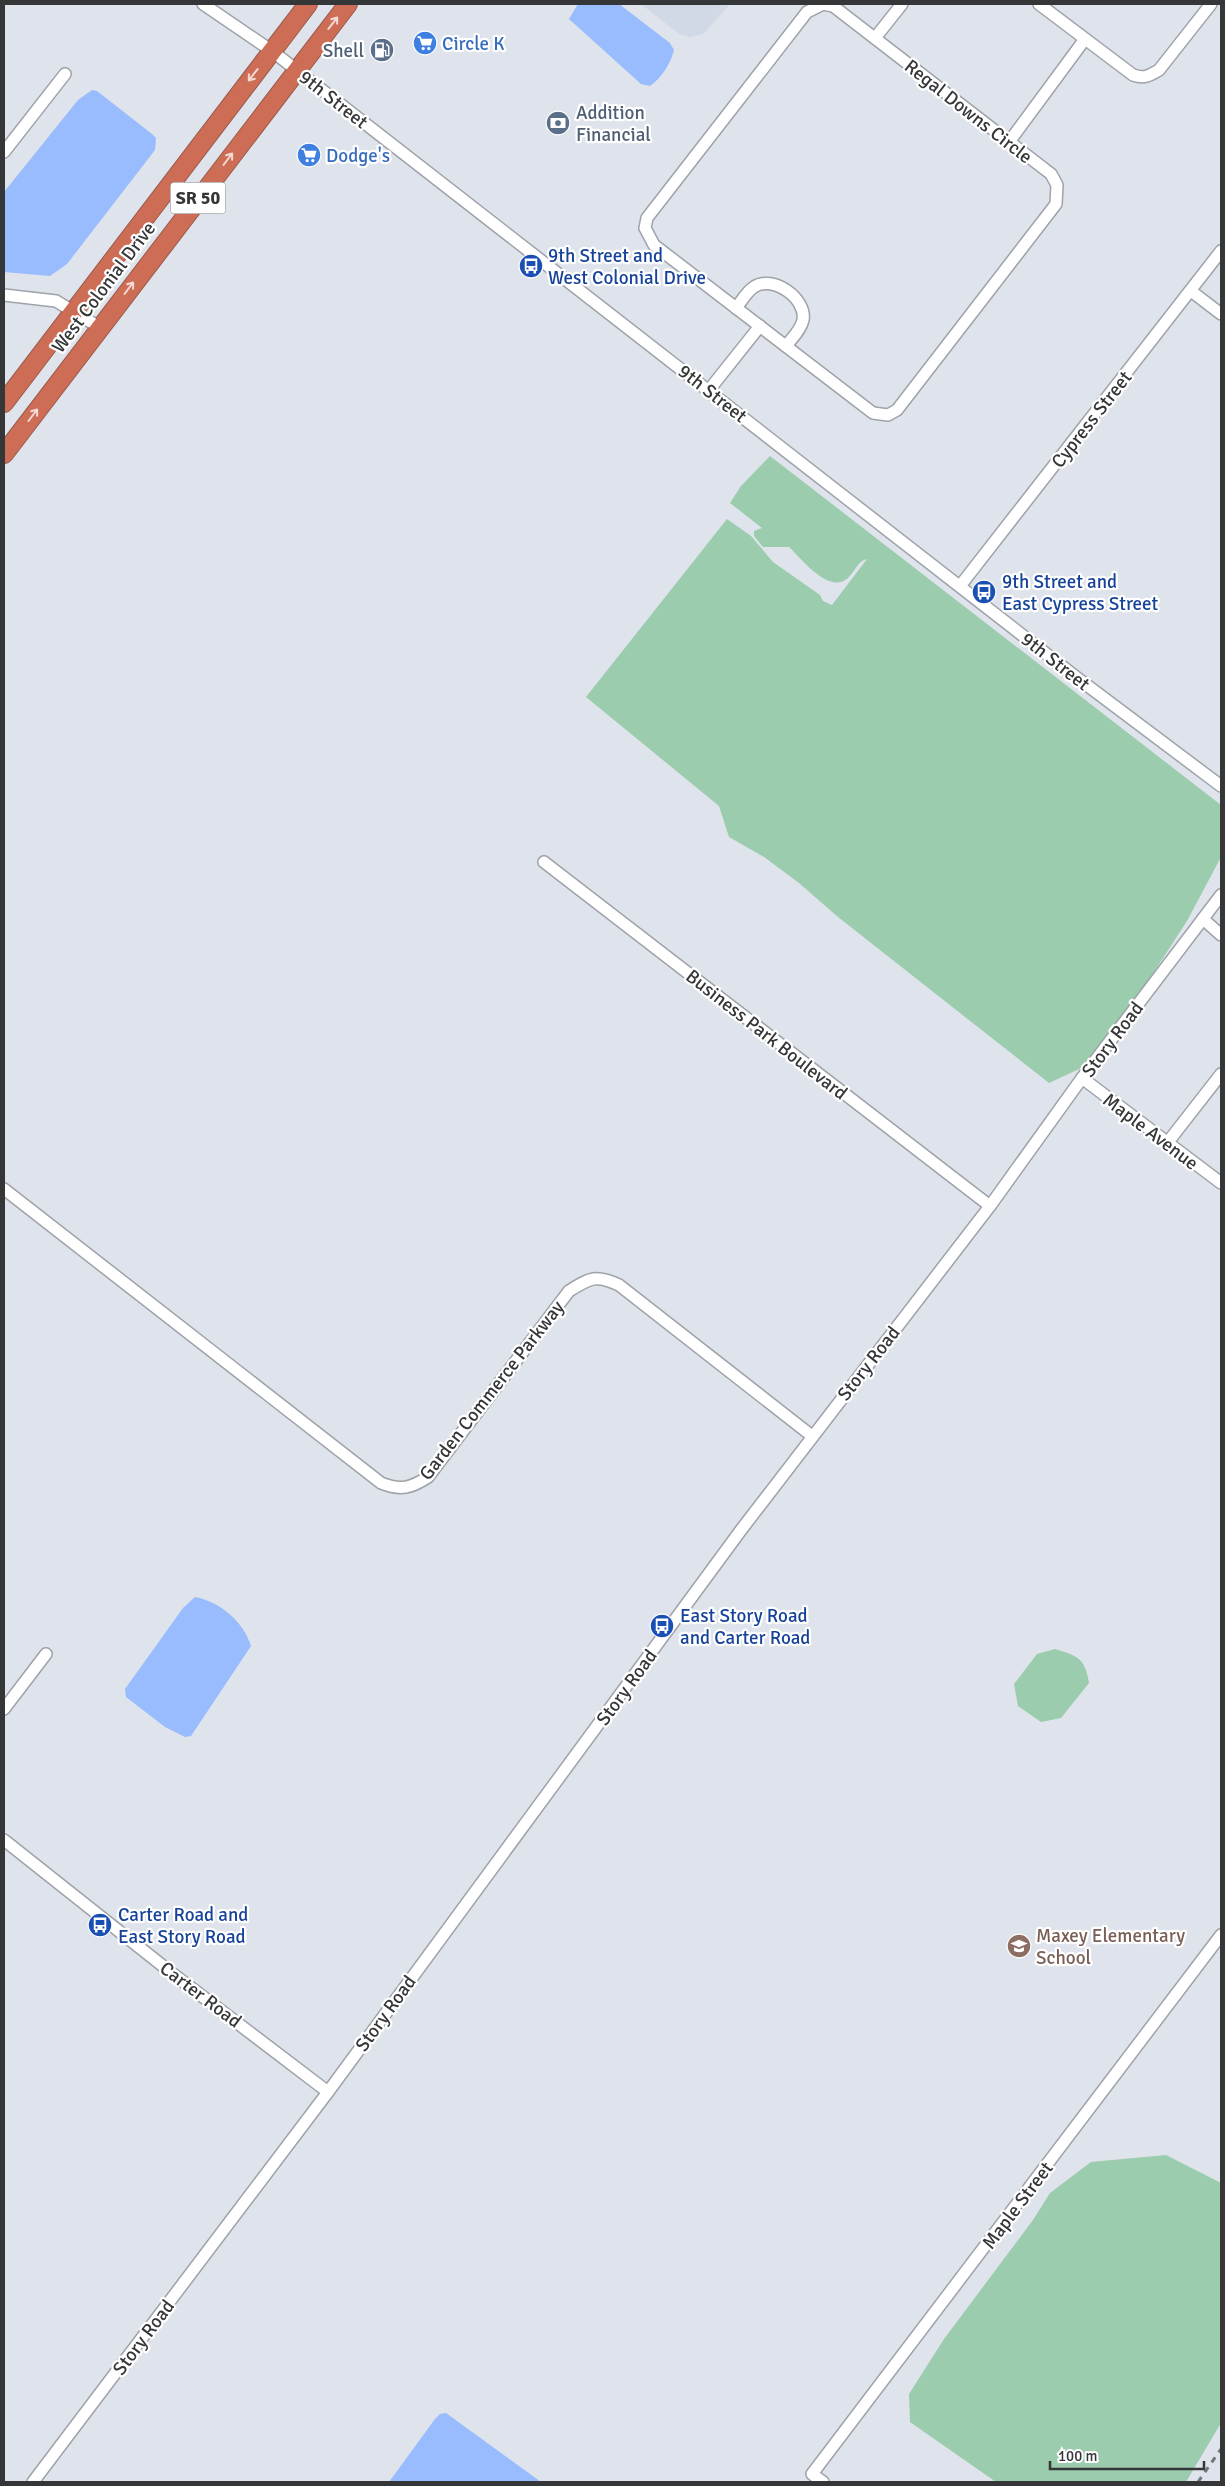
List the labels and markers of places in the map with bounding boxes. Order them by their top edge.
supermarket icon: Circle K [412,30,438,56]
place label: Circle K [442,32,505,56]
fuel station icon: Shell [369,37,395,63]
place label: Shell [323,39,364,63]
place label: Addition Financial [576,101,651,147]
bank icon: Addition Financial [545,110,571,136]
supermarket icon: Dodge's [296,142,322,168]
place label: Dodge's [326,144,390,168]
place label: 9th Street and West Colonial Drive [548,244,706,290]
bus stop icon: 9th Street and West Colonial Drive [518,253,544,279]
place label: 9th Street and East Cypress Street [1002,570,1159,616]
bus stop icon: 9th Street and East Cypress Street [971,579,997,605]
place label: East Story Road and Carter Road [680,1604,810,1650]
bus stop icon: East Story Road and Carter Road [649,1613,675,1639]
place label: Carter Road and East Story Road [118,1903,248,1949]
bus stop icon: Carter Road and East Story Road [87,1912,113,1938]
place label: Maxey Elementary School [1036,1924,1185,1970]
school or university icon: Maxey Elementary School [1006,1933,1032,1959]

